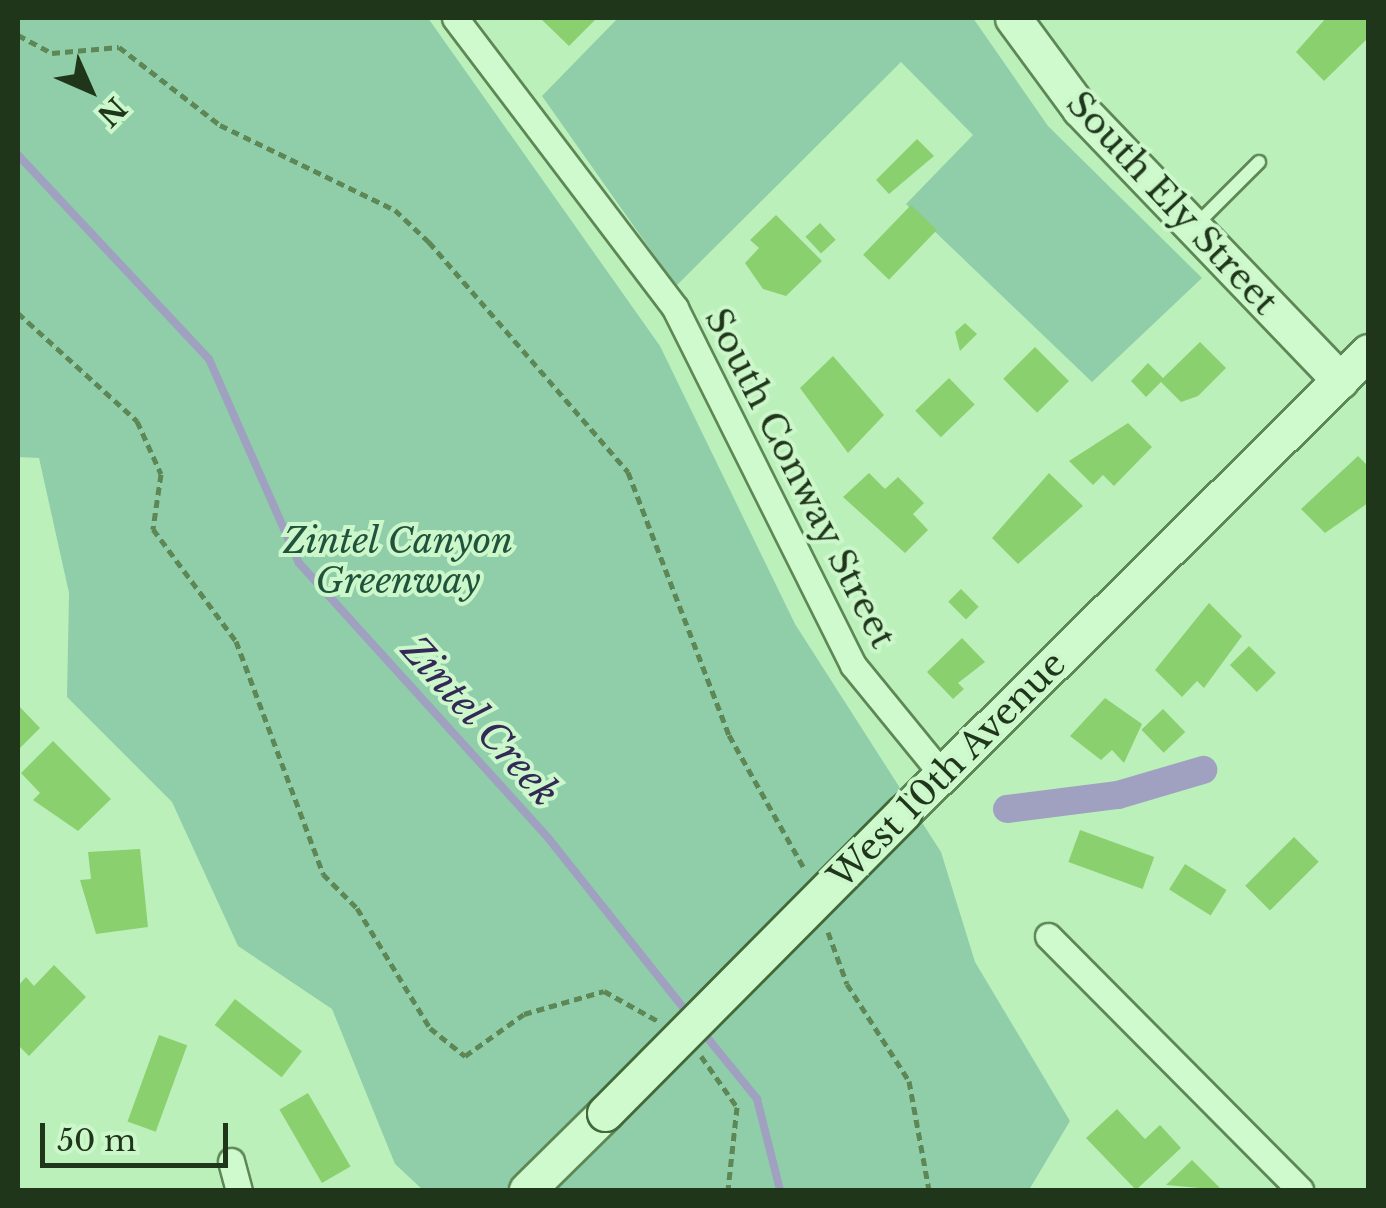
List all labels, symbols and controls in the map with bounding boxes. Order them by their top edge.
north arrow [40,40,140,140]
street label: South Ely Street [1058,82,1286,324]
text: N [90,90,133,133]
street label: South Conway Street [696,301,904,655]
park label: Zintel Canyon Greenway [282,520,514,602]
water label: Zintel Creek [392,626,568,816]
street label: West 10th Avenue [819,642,1075,898]
scale bar [45,1103,232,1165]
text: 50 m [57,1122,136,1159]

